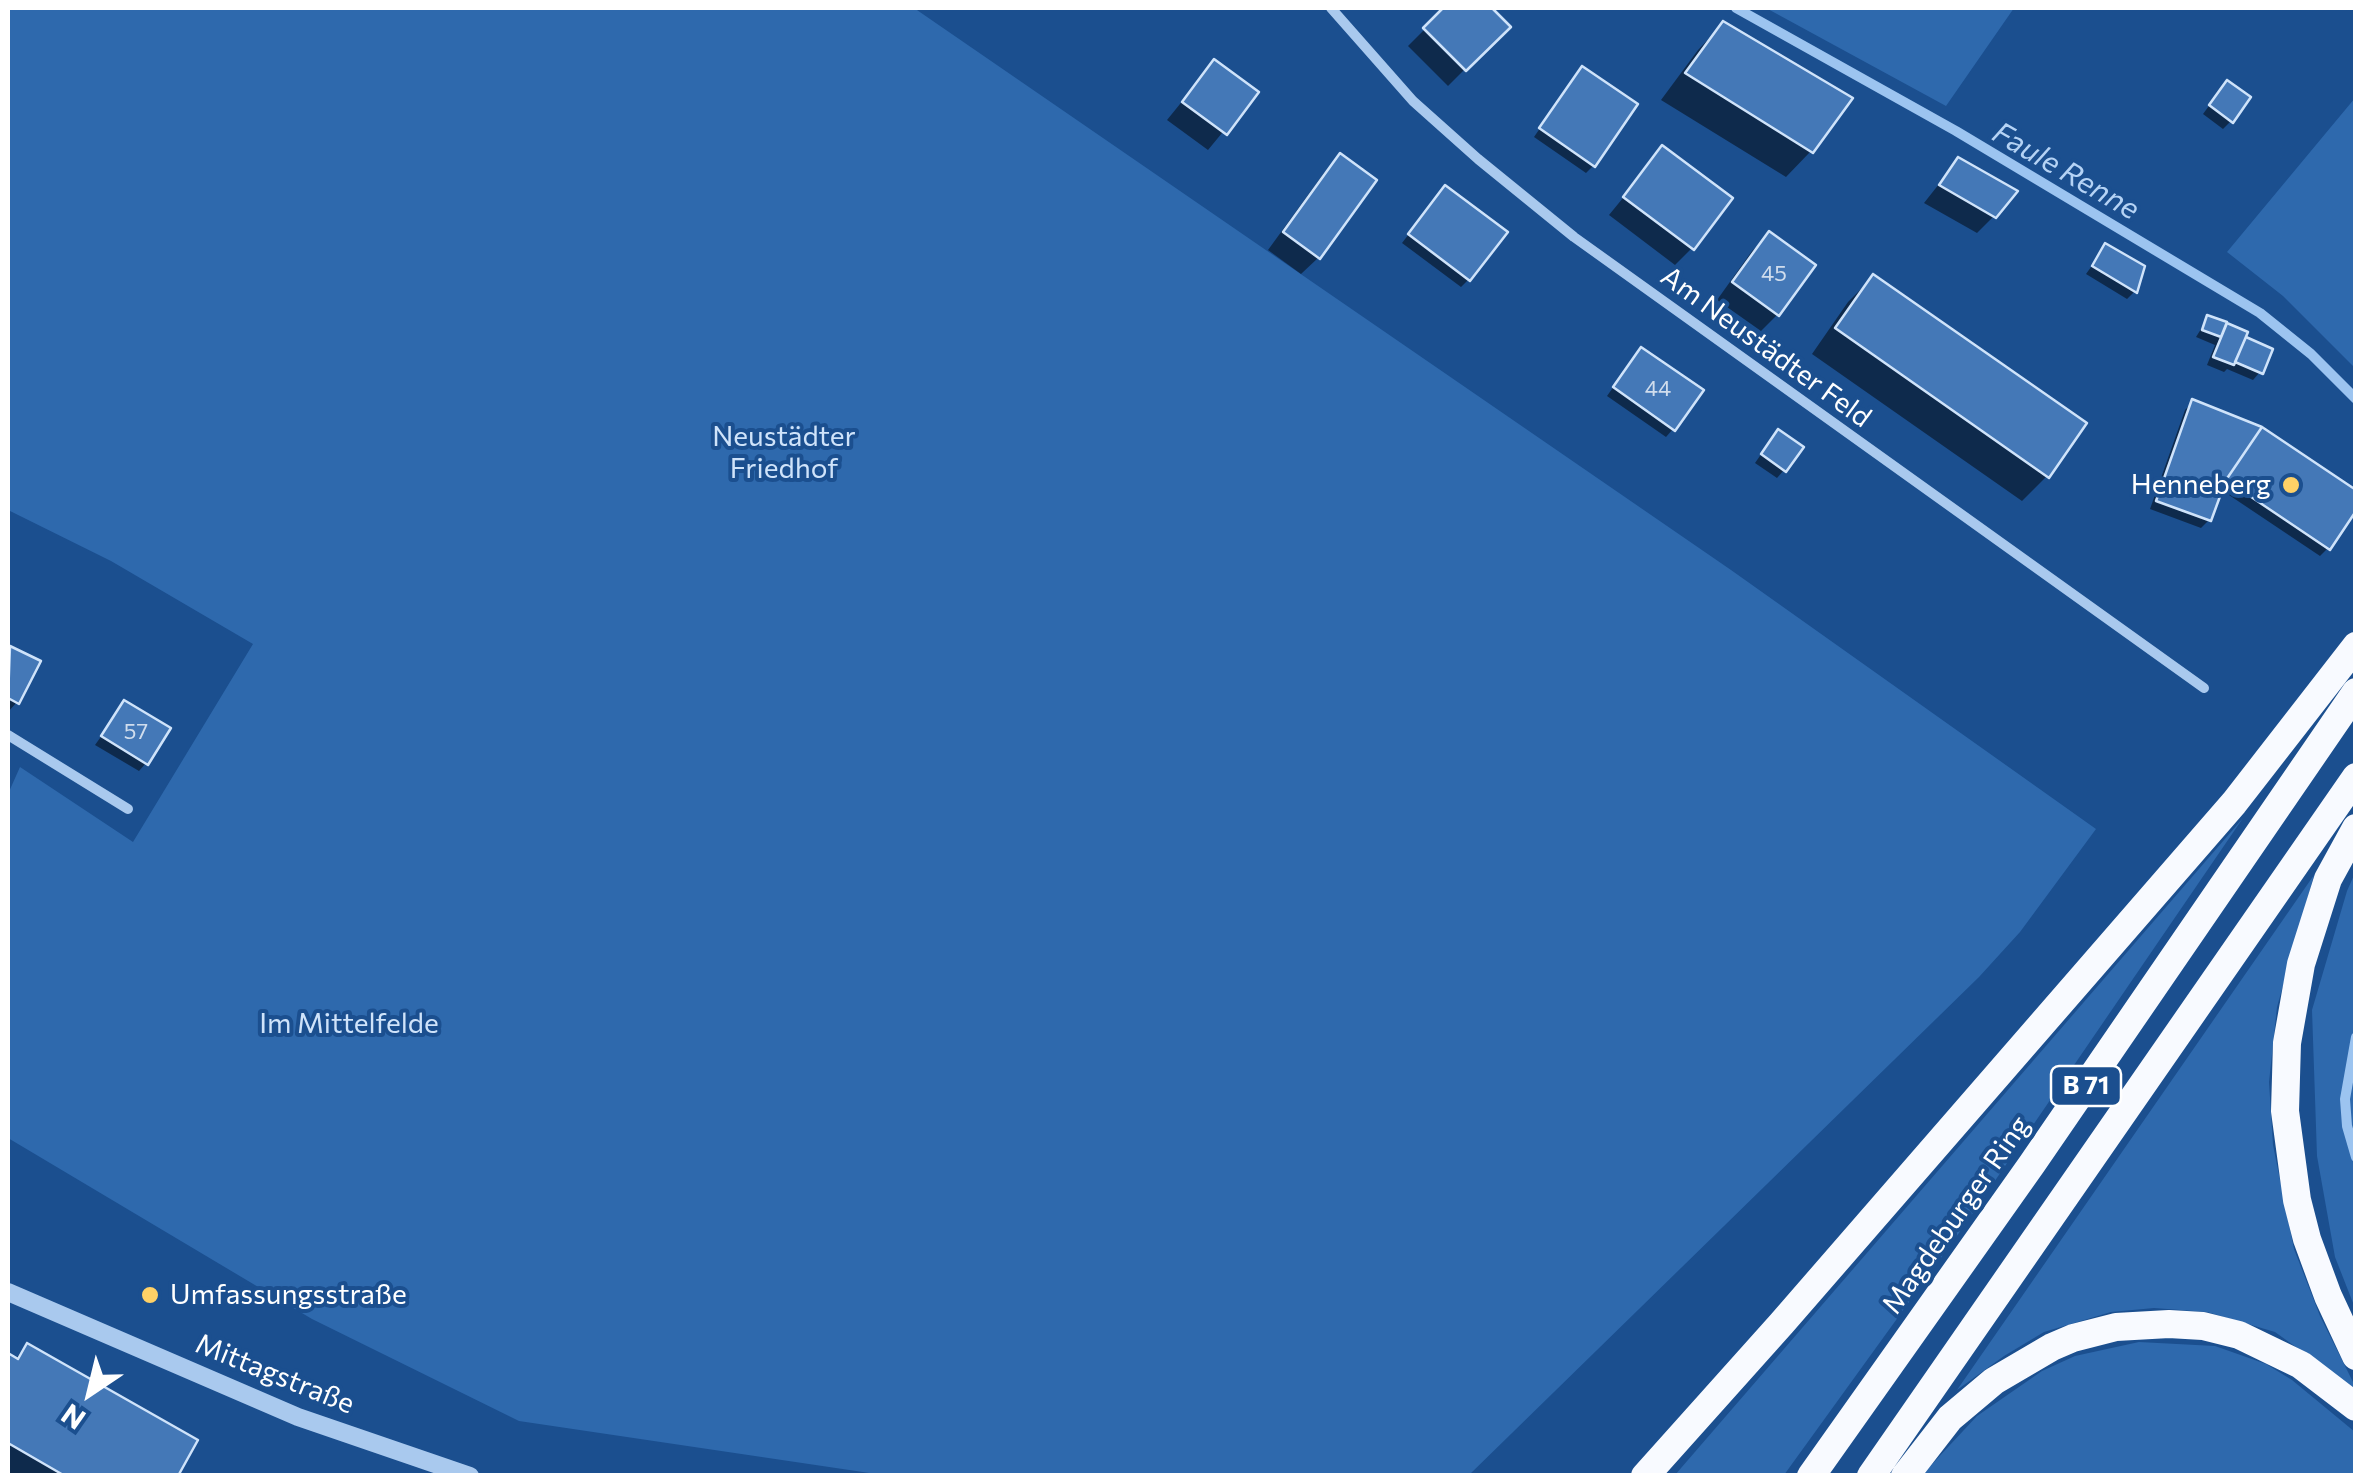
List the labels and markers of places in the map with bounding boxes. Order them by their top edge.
place label: Henneberg [2131,468,2271,502]
marker: Henneberg [2280,474,2302,496]
place label: Umfassungsstraße [170,1278,407,1312]
marker: Umfassungsstraße [139,1284,161,1306]

